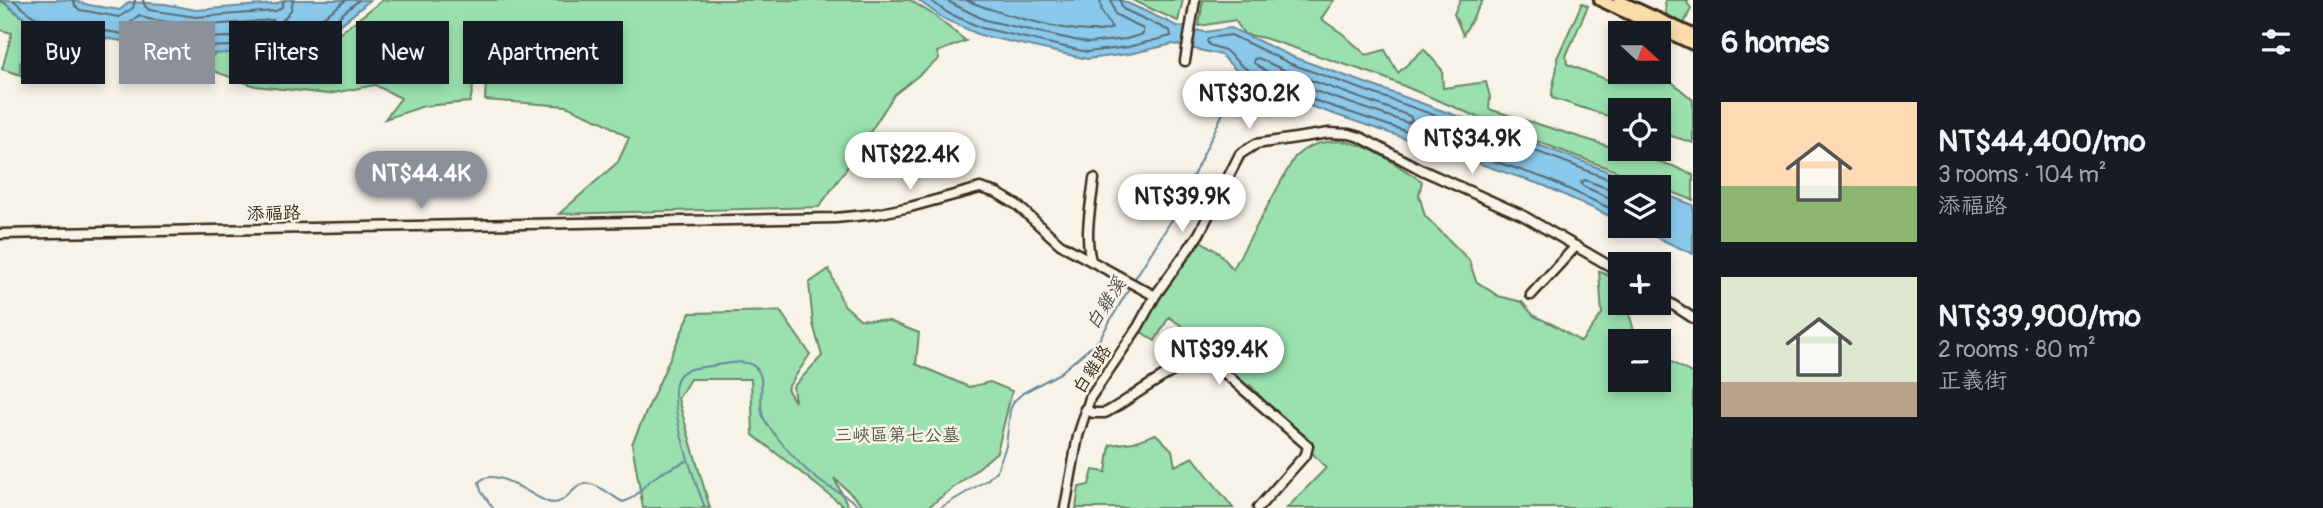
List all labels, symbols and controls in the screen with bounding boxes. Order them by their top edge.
chip: Buy [21,21,105,84]
chip: Rent [119,21,215,84]
chip: Filters [229,21,342,84]
chip: New [356,21,449,84]
chip: Apartment [463,21,623,84]
north arrow [1608,21,1671,84]
map controls [1608,21,1671,392]
icon: filters [2257,23,2295,61]
text: 6 homes [1721,24,1829,61]
pin: NT$30.2K [1177,72,1321,131]
text: NT$30.2K [1198,79,1300,108]
button: locate [1608,98,1671,161]
pin: NT$34.9K [1400,116,1544,176]
text: NT$44,400/mo [1938,123,2146,160]
text: NT$34.9K [1423,124,1521,153]
icon: home [1777,130,1861,214]
pin: NT$22.4K [838,132,982,192]
text: NT$22.4K [861,140,959,169]
pin: NT$44.4K [349,152,493,211]
text: NT$44.4K [371,159,471,188]
text: 3 rooms · 104 m² [1938,160,2107,189]
pin: NT$39.9K [1110,174,1254,234]
button: layers [1608,175,1671,238]
text: NT$39.9K [1134,182,1230,211]
text: 添福路 [1938,191,2007,220]
street label: 添福路 [247,202,301,225]
button: + [1608,252,1671,315]
water label: 白雞溪 [1081,272,1132,334]
text: NT$39,900/mo [1938,298,2141,335]
icon: home [1777,305,1861,389]
pin: NT$39.4K [1147,328,1291,387]
button: − [1608,329,1671,392]
text: NT$39.4K [1170,335,1268,364]
text: 2 rooms · 80 m² [1938,335,2096,364]
street label: 白雞路 [1068,340,1117,398]
text: 正義街 [1938,366,2007,395]
park label: 三峽區第七公墓 [834,424,960,447]

